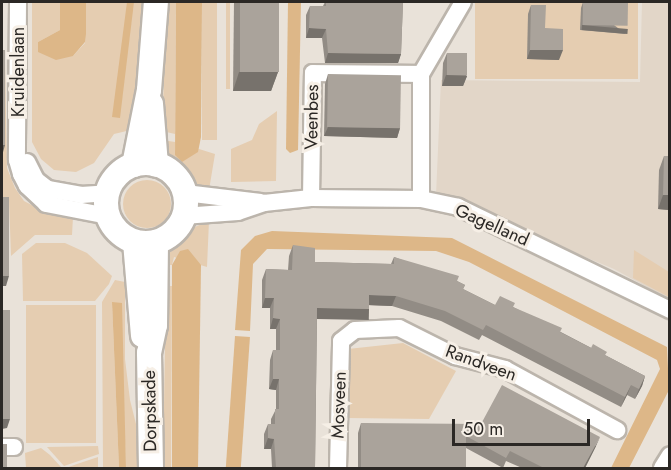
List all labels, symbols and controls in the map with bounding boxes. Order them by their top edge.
street label: Kruidenlaan [7,27,29,117]
street label: Veenbes [301,84,323,150]
street label: Gagelland [452,199,532,251]
street label: Randveen [442,340,520,386]
street label: Dorpskade [138,370,162,452]
street label: Mosveen [327,371,351,439]
scale bar [455,407,593,445]
text: 50 m [463,416,503,442]

